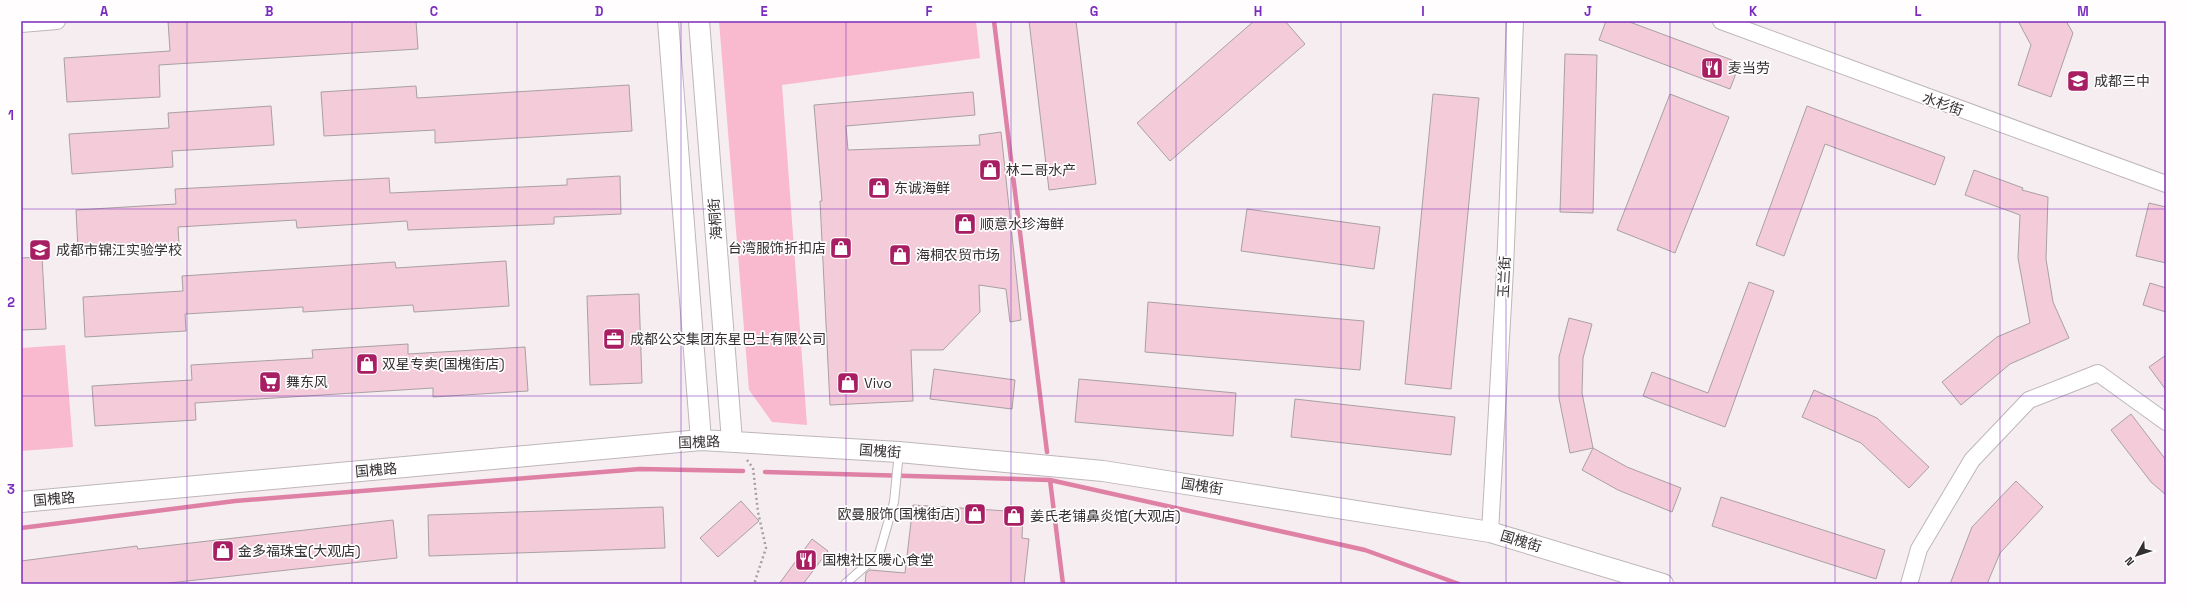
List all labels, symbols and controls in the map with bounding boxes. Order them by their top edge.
text: A [100,3,109,20]
text: B [265,3,274,20]
text: C [430,3,438,20]
text: D [595,3,604,20]
text: E [760,3,768,20]
text: F [926,3,933,20]
text: G [1090,3,1098,20]
text: H [1254,3,1262,20]
text: I [1421,3,1425,20]
text: J [1584,3,1592,20]
text: K [1749,3,1758,20]
text: L [1914,3,1922,20]
text: M [2077,3,2089,20]
restaurant icon: 麦当劳 [1699,55,1725,81]
place label: 麦当劳 [1728,59,1770,77]
school or university icon: 成都三中 [2065,68,2091,94]
place label: 成都三中 [2094,72,2150,90]
street label: 水杉街 [1920,88,1966,120]
text: 1 [8,107,14,124]
shop icon: 林二哥水产 [977,157,1003,183]
place label: 林二哥水产 [1006,161,1076,179]
shop icon: 东诚海鲜 [866,175,892,201]
place label: 东诚海鲜 [894,179,950,197]
street label: 海桐街 [705,197,725,241]
shop icon: 顺意水珍海鲜 [952,211,978,237]
place label: 顺意水珍海鲜 [980,215,1064,233]
shop icon: 台湾服饰折扣店 [828,235,854,261]
school or university icon: 成都市锦江实验学校 [27,237,53,263]
place label: 台湾服饰折扣店 [728,239,826,257]
place label: 成都市锦江实验学校 [56,241,182,259]
shop icon: 海桐农贸市场 [887,242,913,268]
place label: 海桐农贸市场 [916,246,1000,264]
street label: 玉兰街 [1494,256,1514,298]
text: 2 [7,294,15,311]
office icon: 成都公交集团东星巴士有限公司 [601,326,627,352]
place label: 成都公交集团东星巴士有限公司 [630,330,826,348]
shop icon: 双星专卖(国槐街店) [354,351,380,377]
place label: 双星专卖(国槐街店) [382,355,505,373]
supermarket icon: 舞东风 [257,369,283,395]
shop icon: Vivo [835,370,861,396]
place label: 舞东风 [286,373,328,391]
place label: Vivo [864,374,892,392]
street label: 国槐路 [678,432,720,452]
street label: 国槐街 [858,441,902,461]
street label: 国槐路 [354,459,398,481]
street label: 国槐街 [1180,474,1224,498]
text: 3 [7,481,15,498]
street label: 国槐路 [32,488,76,510]
shop icon: 欧曼服饰(国槐街店) [962,501,988,527]
shop icon: 姜氏老铺鼻炎馆(大观店) [1001,503,1027,529]
place label: 欧曼服饰(国槐街店) [837,505,960,523]
place label: 姜氏老铺鼻炎馆(大观店) [1030,507,1181,525]
street label: 国槐街 [1498,526,1544,556]
north arrow [2117,535,2157,575]
shop icon: 金多福珠宝(大观店) [210,538,236,564]
place label: 金多福珠宝(大观店) [238,542,361,560]
restaurant icon: 国槐社区暖心食堂 [793,547,819,573]
place label: 国槐社区暖心食堂 [822,551,934,569]
text: N [2121,554,2137,569]

